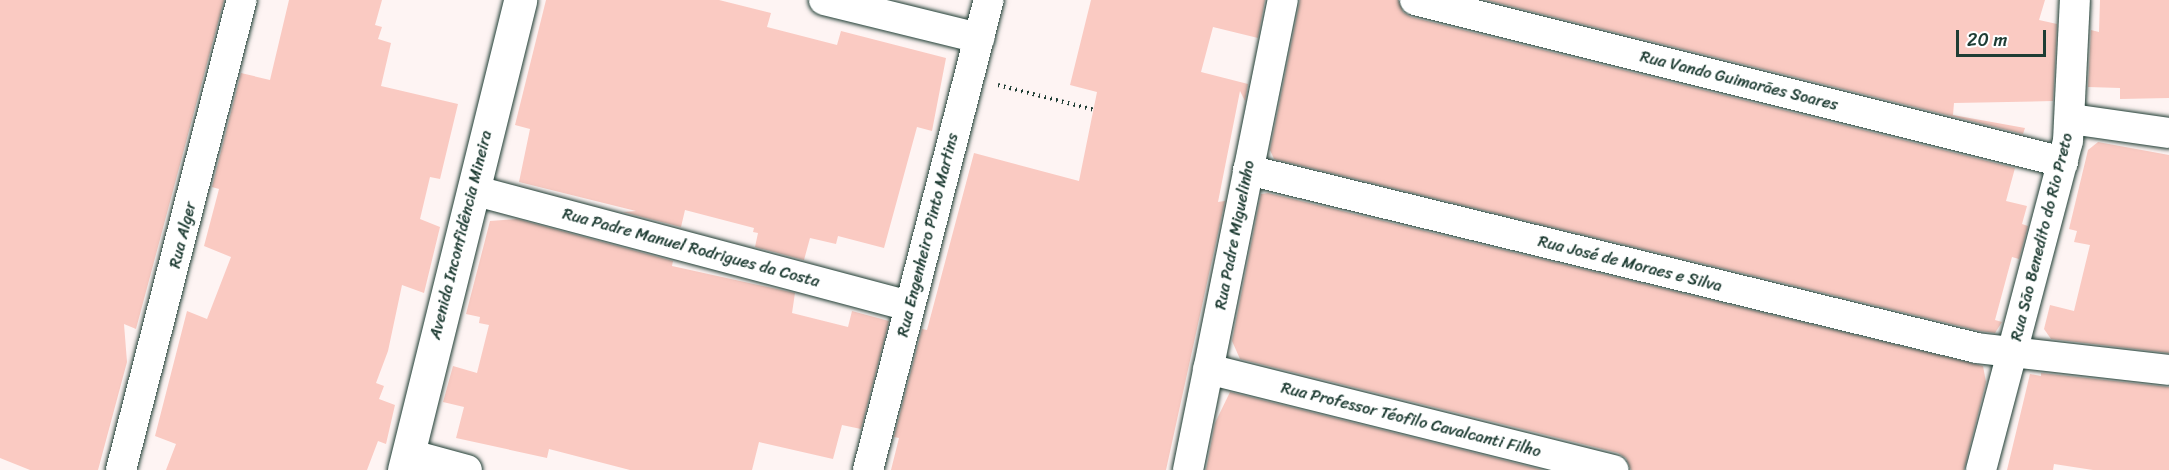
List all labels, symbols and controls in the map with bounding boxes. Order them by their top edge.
scale bar [1959,18,2049,56]
text: 20 m [1967,24,2007,56]
street label: Rua Vando Guimarães Soares [1639,47,1839,115]
street label: Avenida Inconfidência Mineira [426,129,496,341]
street label: Rua Engenheiro Pinto Martins [893,131,963,339]
street label: Rua São Benedito do Rio Preto [2007,131,2077,343]
street label: Rua Padre Miguelinho [1211,159,1259,311]
street label: Rua Alger [165,199,201,271]
street label: Rua Padre Manuel Rodrigues da Costa [560,204,822,292]
street label: Rua José de Moraes e Silva [1536,232,1724,296]
street label: Rua Professor Téofilo Cavalcanti Filho [1279,378,1543,462]

